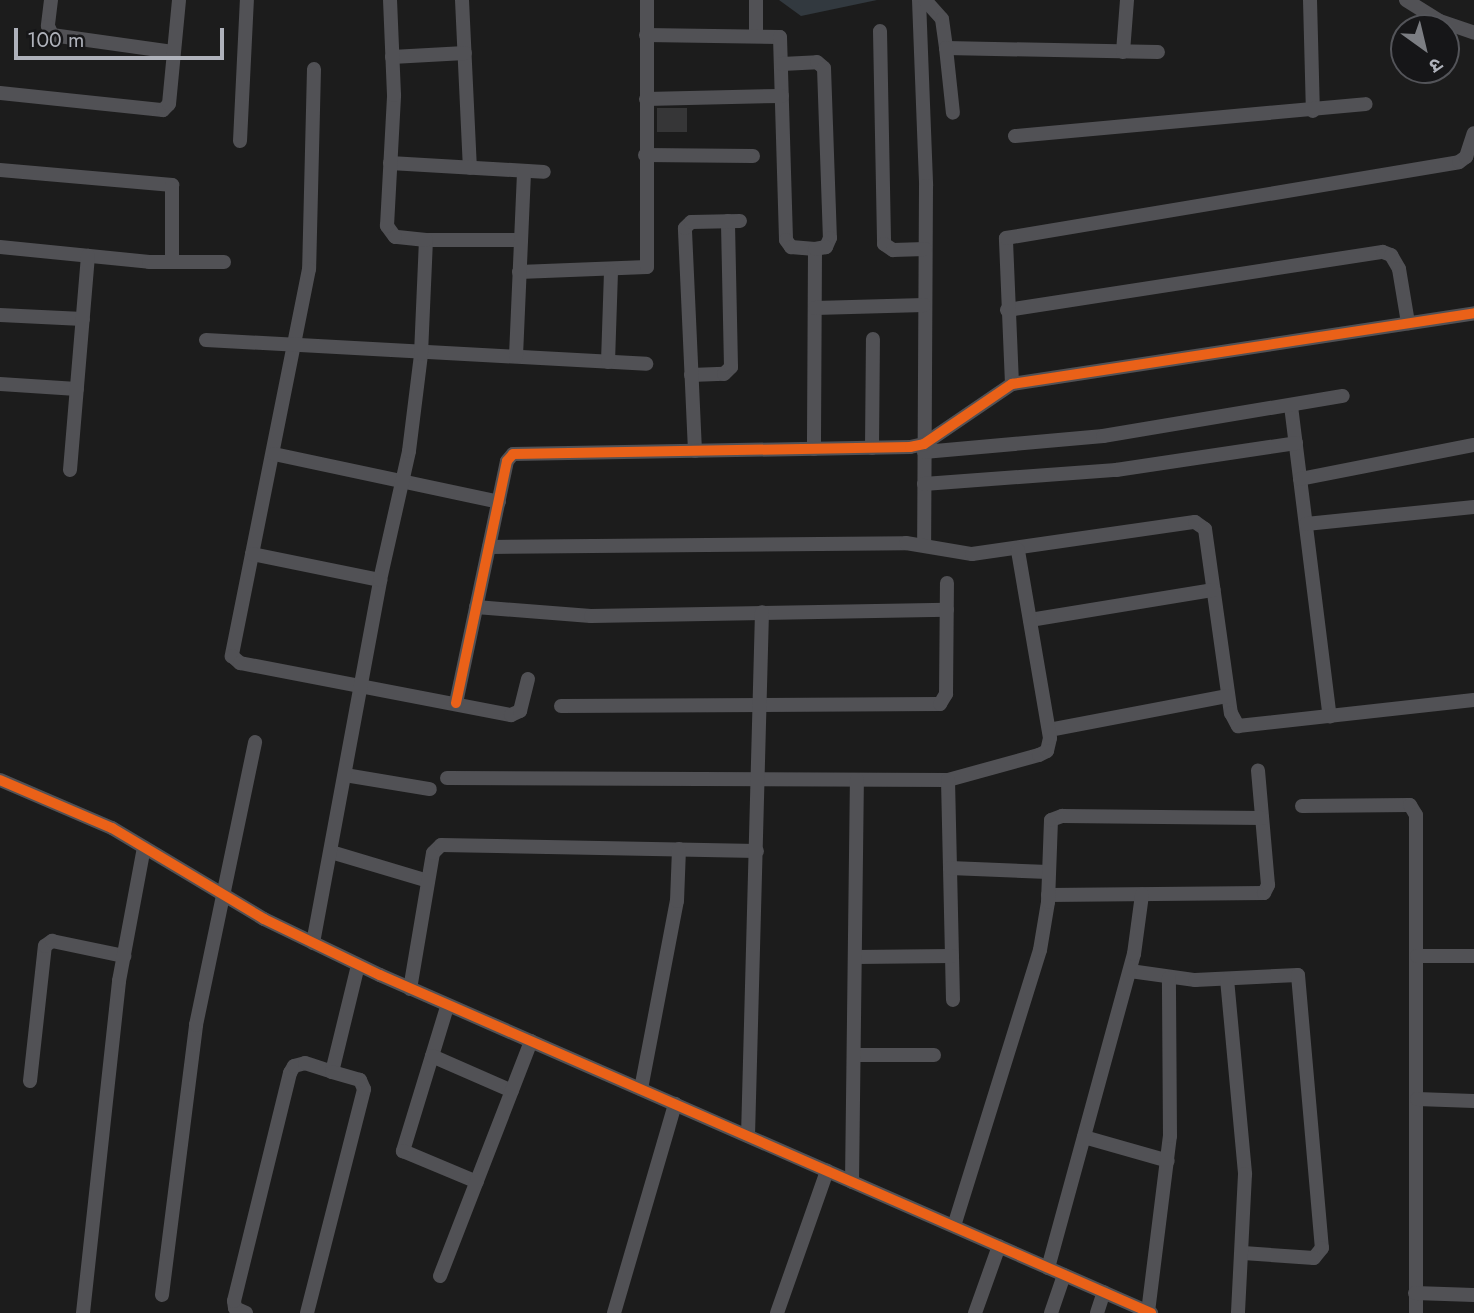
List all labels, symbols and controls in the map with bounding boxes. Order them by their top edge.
scale bar [18,14,228,58]
north arrow [1390,14,1460,84]
text: 100 m [27,25,84,55]
text: उ [1424,51,1448,79]

